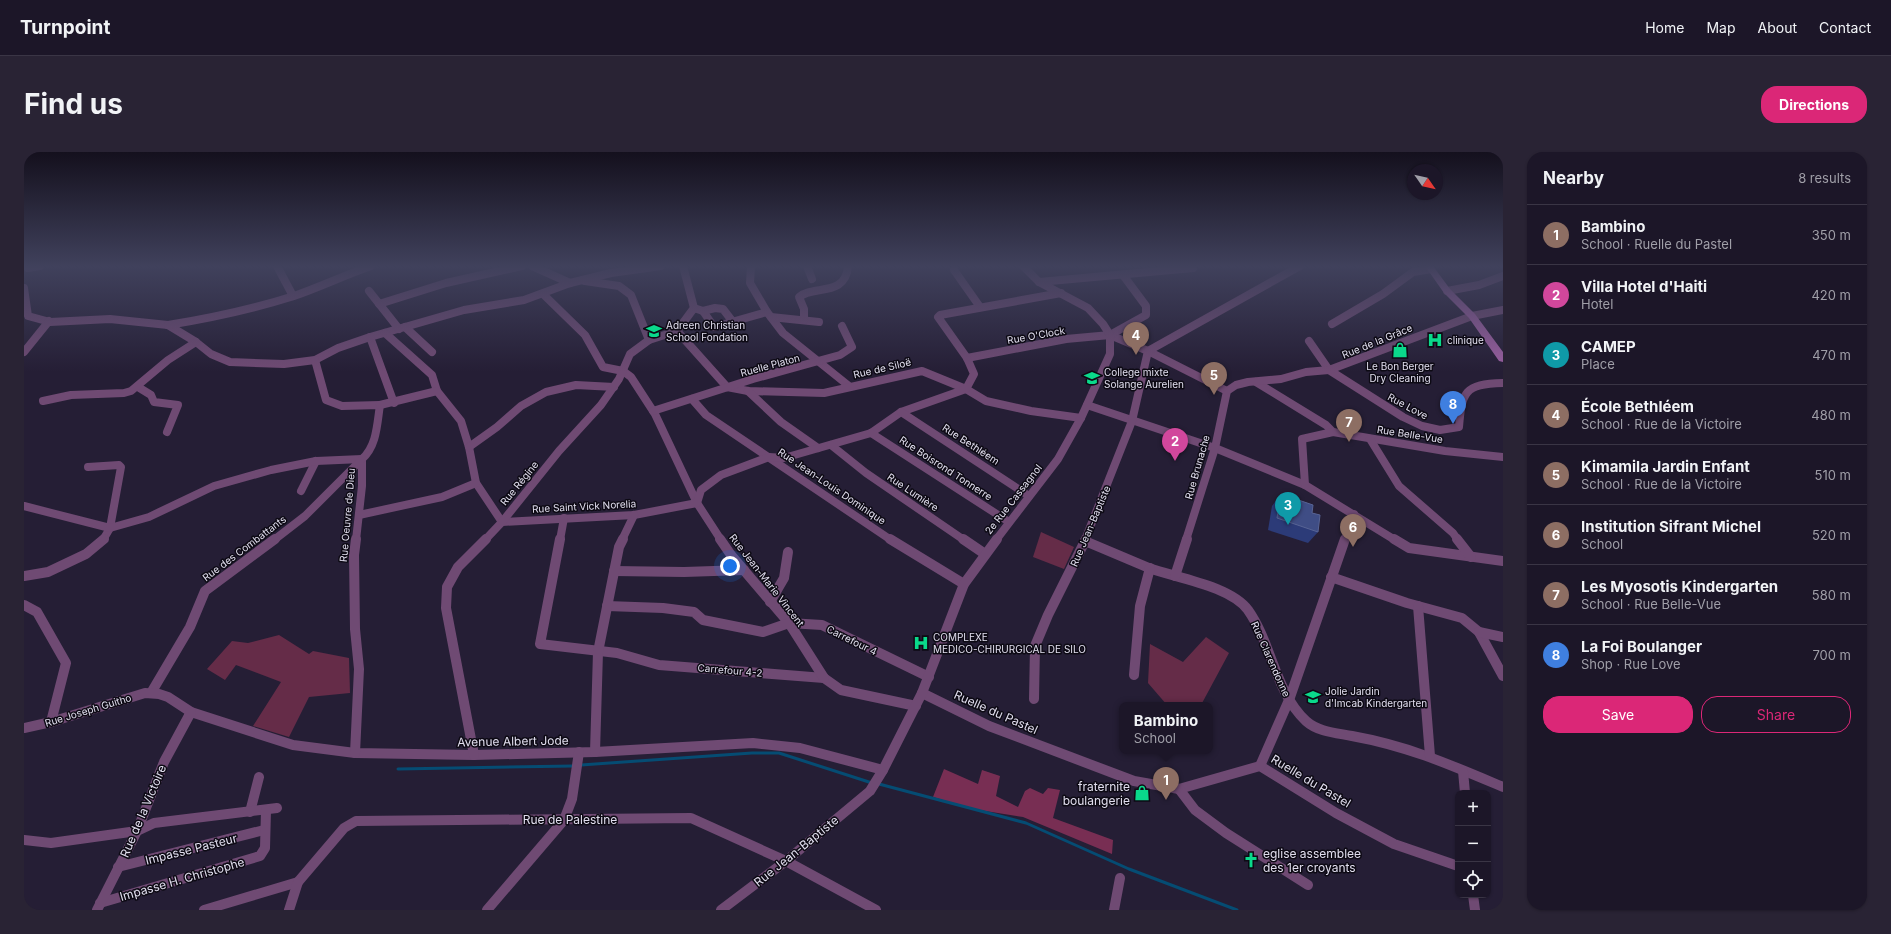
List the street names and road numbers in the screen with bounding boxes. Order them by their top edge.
street label: Rue de la Grâce [1340,321,1414,361]
street label: Rue O'Clock [1006,324,1066,346]
street label: Ruelle Platon [739,351,801,379]
street label: Rue de Siloë [852,355,912,380]
street label: Rue Love [1386,390,1430,422]
street label: Rue Bethléem [940,421,1002,467]
street label: Rue Belle-Vue [1376,423,1444,445]
street label: Rue Boisrond Tonnerre [897,433,995,503]
street label: Rue Brunache [1182,433,1212,500]
street label: Rue Jean-Louis Dominique [776,445,888,527]
street label: Rue Régine [498,458,541,508]
street label: 2e Rue Cassagnol [982,462,1044,536]
street label: Rue Oeuvre de Dieu [337,467,357,563]
street label: Rue Lumière [885,471,941,514]
street label: Rue Jean-Baptiste [1067,483,1113,568]
street label: Rue Saint Vick Norelia [532,497,636,515]
street label: Rue des Combattants [200,513,288,583]
street label: Rue Jean-Marie Vincent [727,531,807,629]
street label: Rue Clarendonne [1249,619,1293,699]
street label: Carrefour 4 [825,623,879,657]
street label: Carrefour 4-2 [697,661,763,679]
street label: Ruelle du Pastel [952,687,1040,737]
street label: Rue Joseph Guitho [43,691,133,729]
street label: Avenue Albert Jode [457,733,569,749]
street label: Ruelle du Pastel [1268,751,1354,811]
street label: Rue de la Victoire [117,762,169,860]
street label: Rue de Palestine [523,812,617,827]
street label: Rue Jean-Baptiste [751,812,841,890]
street label: Impasse Pasteur [144,830,239,868]
street label: Impasse H. Christophe [118,854,246,904]

